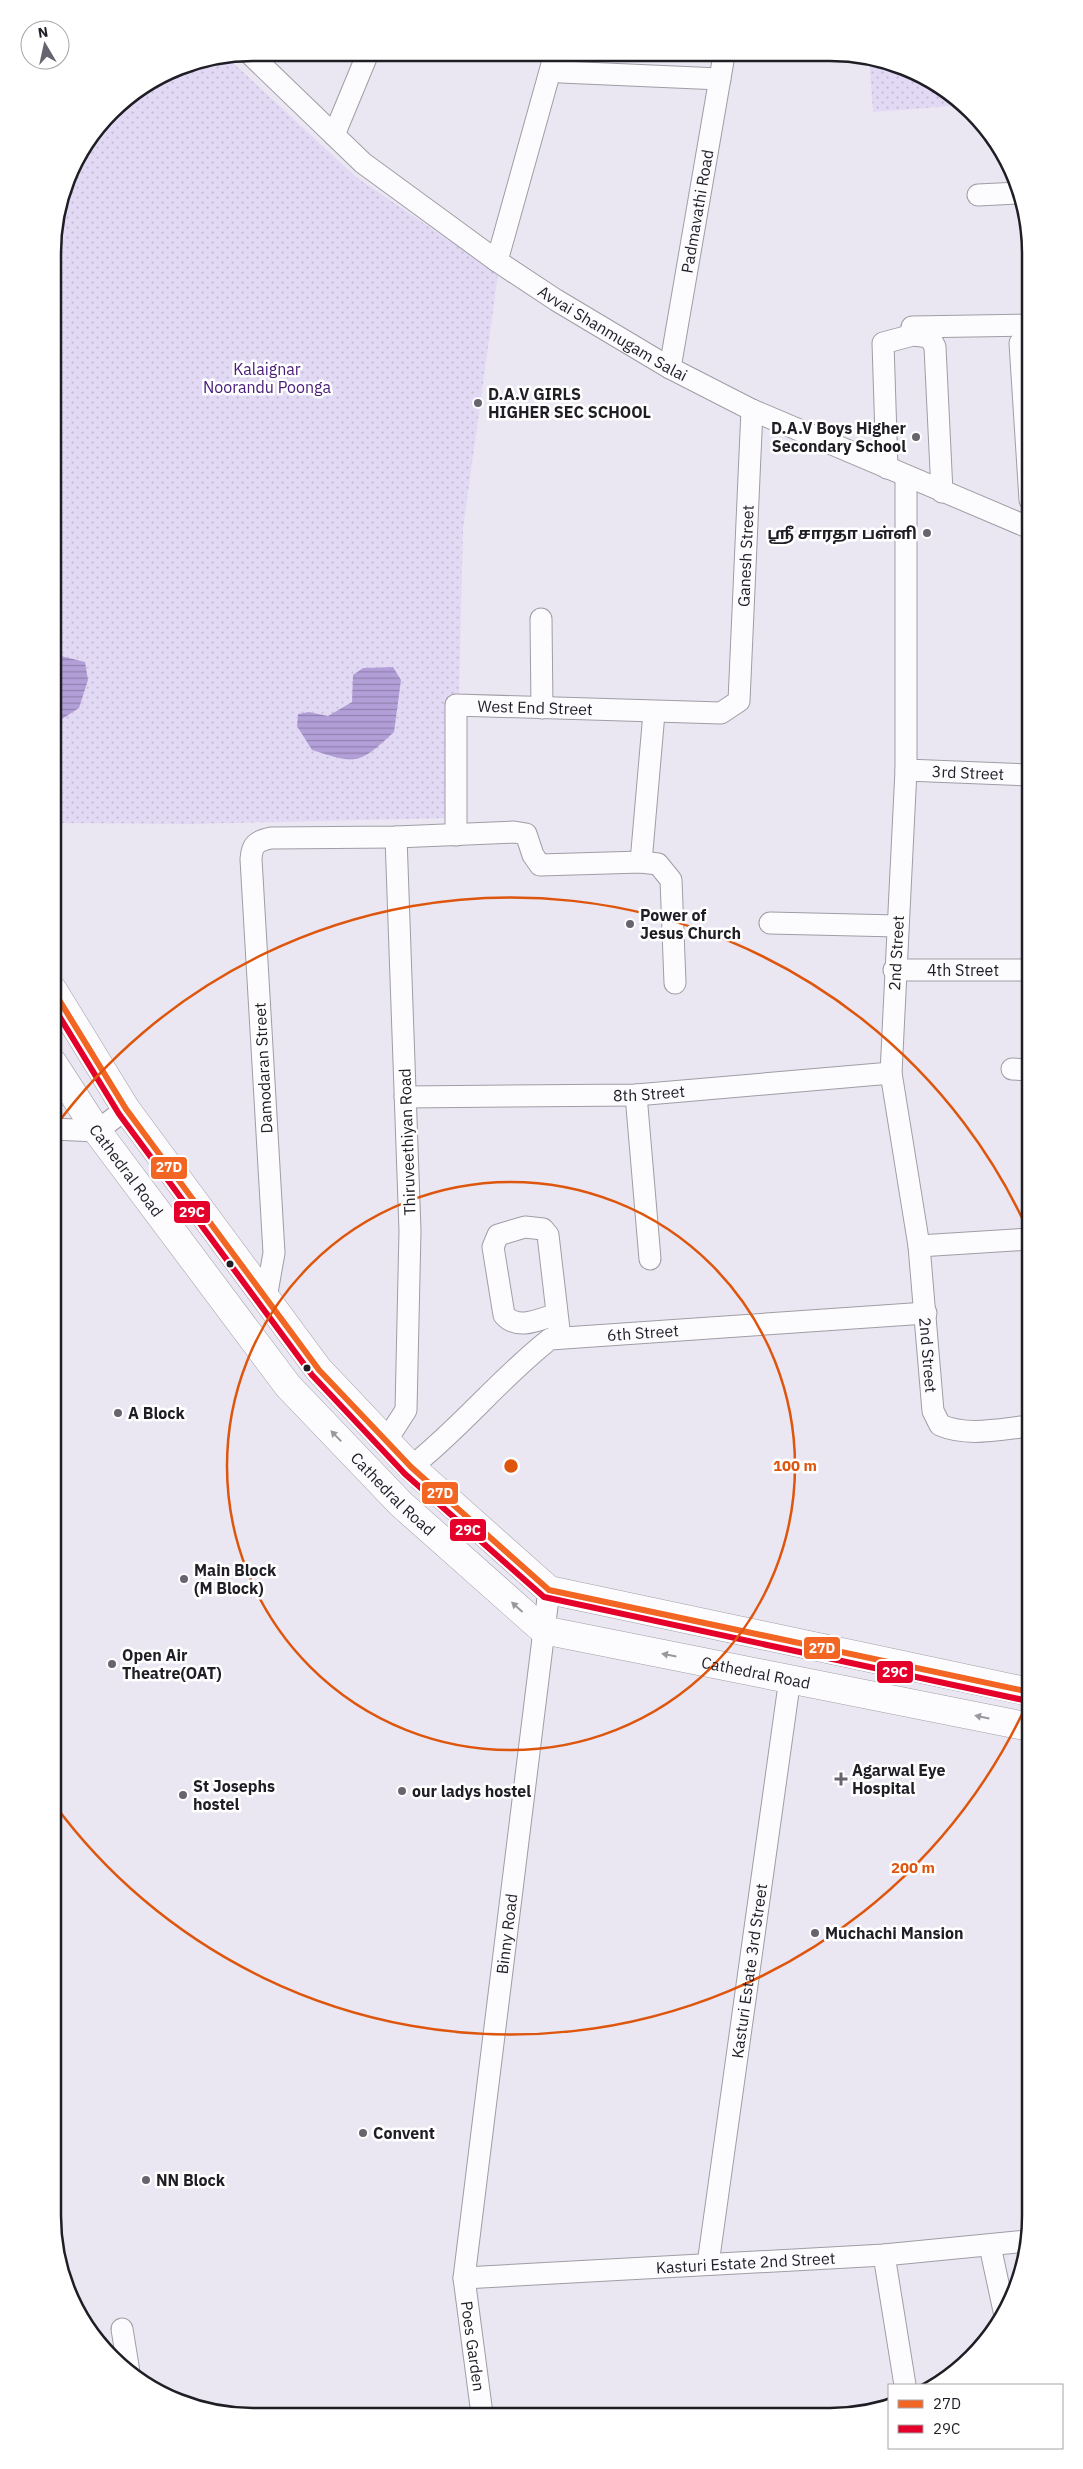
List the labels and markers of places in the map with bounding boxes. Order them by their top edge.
place label: D.A.V GIRLS HIGHER SEC SCHOOL [488,384,651,422]
marker: D.A.V GIRLS HIGHER SEC SCHOOL [472,397,484,409]
place label: D.A.V Boys Higher Secondary School [771,418,907,456]
marker: D.A.V Boys Higher Secondary School [910,431,922,443]
place label: ஸ்ரீ சாரதா பள்ளி [767,523,917,544]
marker: ஸ்ரீ சாரதா பள்ளி [921,527,933,539]
place label: Power of Jesus Church [640,905,741,943]
marker: Power of Jesus Church [624,918,636,930]
unlabelled marker [225,1259,235,1269]
unlabelled marker [302,1363,312,1373]
place label: A Block [128,1403,186,1423]
marker: A Block [112,1407,124,1419]
centre of rings [502,1457,520,1475]
place label: Main Block (M Block) [194,1560,277,1598]
marker: Main Block (M Block) [178,1573,190,1585]
place label: Open Air Theatre(OAT) [122,1645,222,1683]
marker: Open Air Theatre(OAT) [106,1658,118,1670]
place label: Agarwal Eye Hospital [852,1760,946,1798]
marker: Agarwal Eye Hospital [834,1772,848,1786]
place label: St Josephs hostel [193,1776,275,1814]
place label: our ladys hostel [412,1781,531,1801]
marker: our ladys hostel [396,1785,408,1797]
marker: St Josephs hostel [177,1789,189,1801]
place label: Muchachi Mansion [825,1923,964,1943]
marker: Muchachi Mansion [809,1927,821,1939]
place label: Convent [373,2123,435,2143]
marker: Convent [357,2127,369,2139]
place label: NN Block [156,2170,226,2190]
marker: NN Block [140,2174,152,2186]

